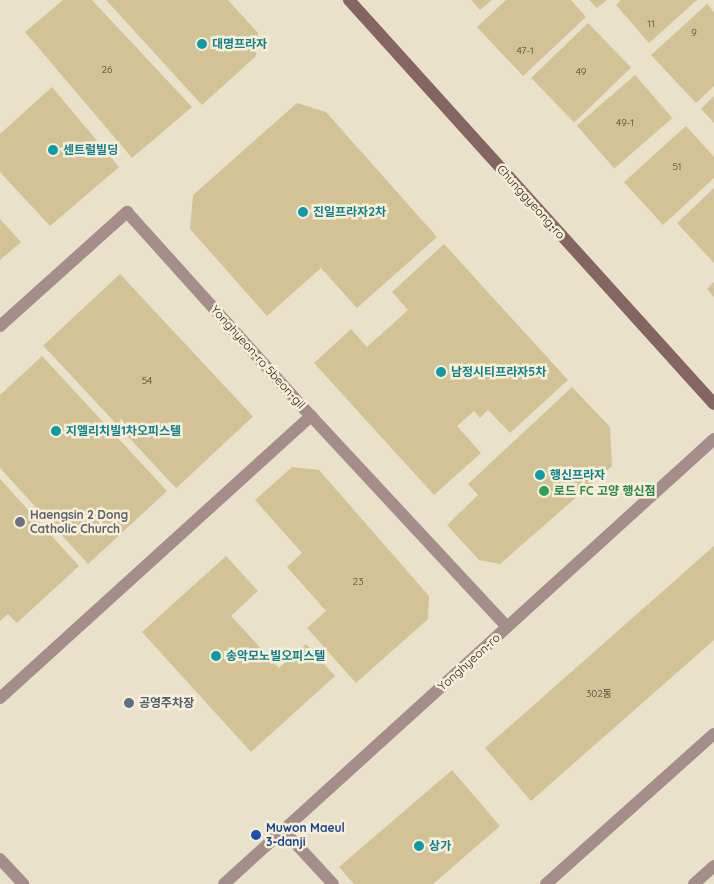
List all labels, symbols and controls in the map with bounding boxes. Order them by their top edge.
house number: 11 [647,18,655,30]
house number: 9 [691,27,697,39]
place label: 대명프라자 [212,37,267,51]
marker: 대명프라자 [196,38,208,50]
house number: 47-1 [516,45,534,57]
house number: 26 [102,64,112,76]
house number: 49 [576,66,586,78]
house number: 49-1 [616,117,634,129]
place label: 센트럴빌딩 [63,143,118,157]
marker: 센트럴빌딩 [47,144,59,156]
house number: 51 [672,161,682,173]
street label: Chunggyeong-ro [494,162,568,242]
place label: 진일프라자2차 [313,205,386,219]
marker: 진일프라자2차 [297,206,309,218]
street label: Yonghyeon-ro 5beon-gil [208,302,308,412]
place label: 남정시티프라자5차 [451,365,546,379]
marker: 남정시티프라자5차 [435,366,447,378]
house number: 54 [142,375,152,387]
place label: 지엘리치빌1차오피스텔 [66,424,181,438]
marker: 지엘리치빌1차오피스텔 [50,425,62,437]
place label: 행신프라자 [550,468,605,482]
marker: 행신프라자 [534,469,546,481]
place label: 로드 FC 고양 행신점 [554,484,656,498]
marker: 로드 FC 고양 행신점 [538,485,550,497]
place label: Haengsin 2 Dong Catholic Church [30,508,128,536]
marker: Haengsin 2 Dong Catholic Church [14,516,26,528]
house number: 23 [353,576,363,588]
street label: Yonghyeon-ro [435,630,503,694]
place label: 송악모노빌오피스텔 [226,649,325,663]
marker: 송악모노빌오피스텔 [210,650,222,662]
house number: 302동 [586,688,612,700]
place label: 공영주차장 [139,696,194,710]
marker: 공영주차장 [123,697,135,709]
place label: Muwon Maeul 3-danji [266,821,345,849]
marker: Muwon Maeul 3-danji [250,829,262,841]
place label: 상가 [429,839,451,853]
marker: 상가 [413,840,425,852]

